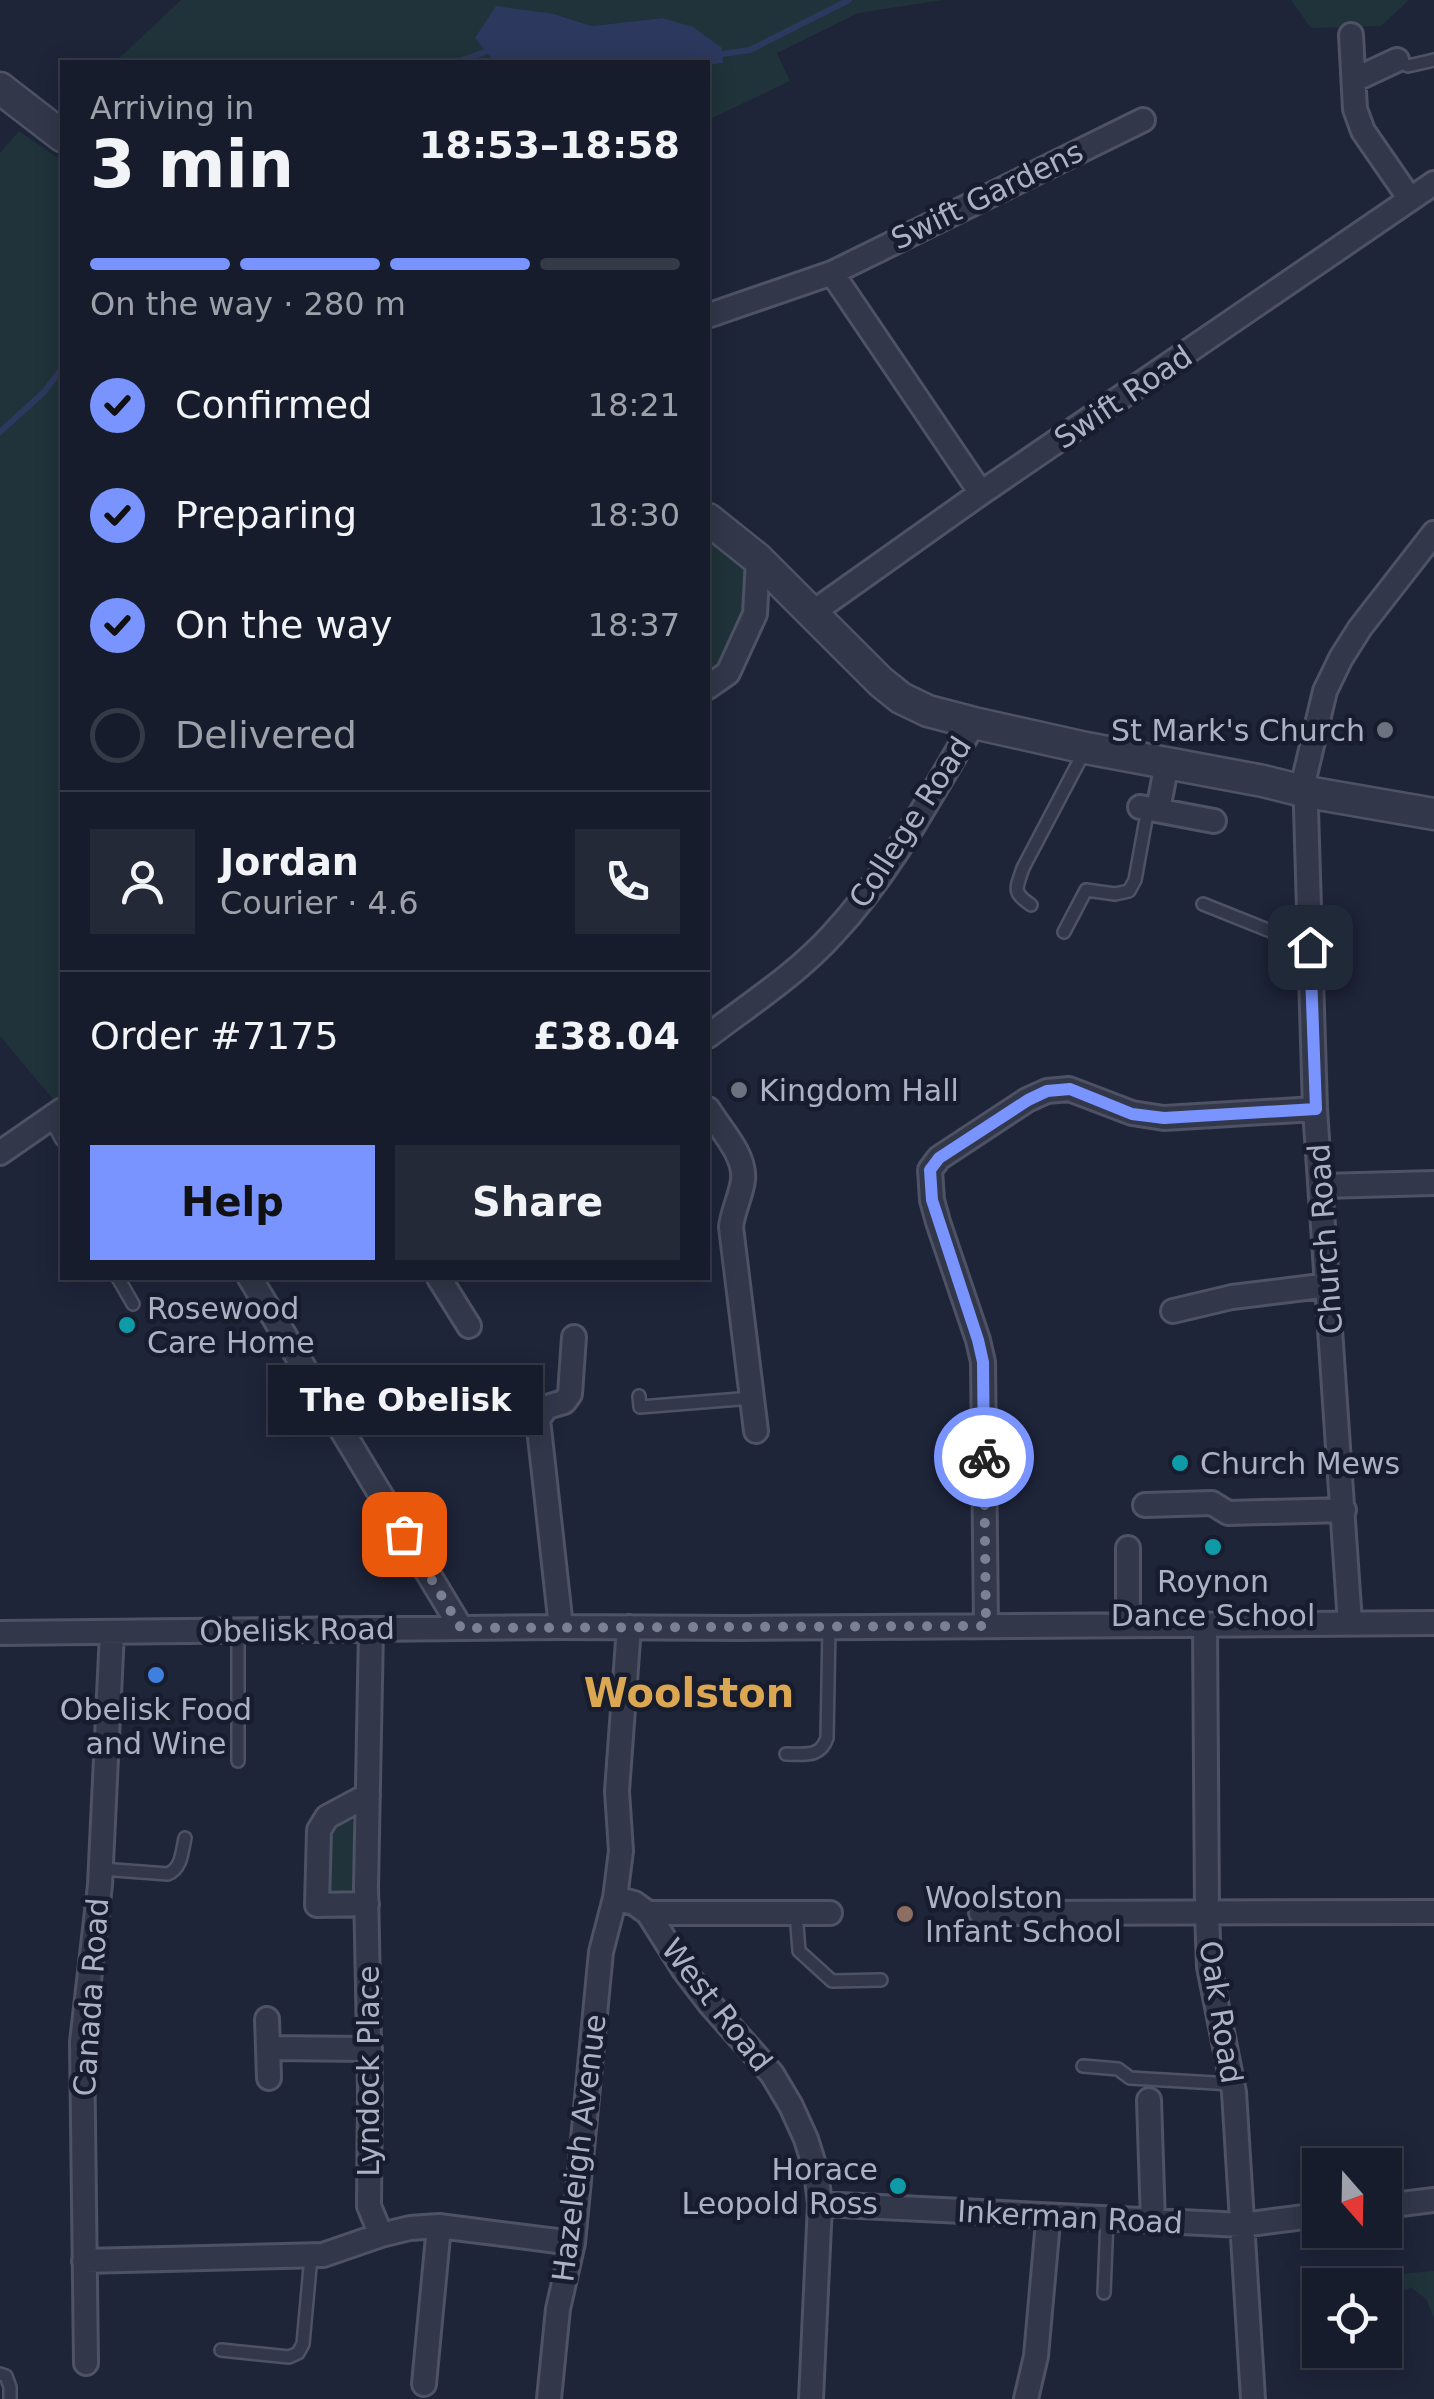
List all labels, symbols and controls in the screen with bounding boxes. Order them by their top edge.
text: Arriving in [90,89,254,127]
text: 18:53–18:58 [419,123,680,167]
text: 3 min [90,127,294,202]
street label: Swift Gardens [885,133,1089,257]
text: On the way · 280 m [90,285,406,323]
street label: Swift Road [1047,338,1199,456]
icon: check [90,378,145,433]
text: Confirmed [175,383,372,427]
text: 18:21 [588,386,680,424]
icon: check [90,488,145,543]
text: Preparing [175,493,357,537]
text: 18:30 [588,496,680,534]
icon: check [90,598,145,653]
text: On the way [175,603,392,647]
text: 18:37 [588,606,680,644]
text: Delivered [175,713,357,757]
place label: St Mark's Church [1111,713,1365,748]
marker: St Mark's Church [1374,719,1396,741]
street label: College Road [842,730,978,914]
button: person [90,829,195,934]
button: phone [575,829,680,934]
text: Jordan [220,840,359,884]
text: Courier · 4.6 [220,884,419,922]
pin [1268,905,1353,990]
icon: home [1283,920,1338,975]
text: Order #7175 [90,1014,339,1058]
text: £38.04 [533,1014,680,1058]
place label: Kingdom Hall [759,1073,959,1108]
marker: Kingdom Hall [728,1079,750,1101]
street label: Church Road [1301,1143,1349,1335]
button: Help [90,1145,375,1260]
button: Share [395,1145,680,1260]
place label: Rosewood Care Home [147,1291,315,1360]
marker: Rosewood Care Home [116,1314,138,1336]
callout: The Obelisk [266,1364,542,1434]
text: The Obelisk [300,1381,511,1419]
courier [934,1407,1034,1507]
icon: bike [957,1430,1012,1485]
place label: Church Mews [1200,1446,1400,1481]
marker: Church Mews [1169,1452,1191,1474]
pin [362,1492,447,1577]
icon: bag [377,1507,432,1562]
marker: Roynon Dance School [1202,1536,1224,1558]
place label: Roynon Dance School [1111,1564,1315,1633]
street label: Obelisk Road [199,1611,395,1649]
marker: Obelisk Food and Wine [145,1664,167,1686]
district label: Woolston [584,1670,794,1716]
place label: Obelisk Food and Wine [60,1692,252,1761]
place label: Woolston Infant School [925,1880,1122,1949]
street label: Canada Road [67,1897,115,2097]
marker: Woolston Infant School [894,1903,916,1925]
street label: West Road [654,1932,780,2078]
street label: Oak Road [1192,1938,1250,2086]
street label: Lyndock Place [351,1965,386,2177]
street label: Hazeleigh Avenue [545,2012,613,2284]
north arrow [1302,2148,1402,2248]
map controls [1302,2148,1402,2368]
place label: Horace Leopold Ross [682,2152,878,2221]
marker: Horace Leopold Ross [887,2175,909,2197]
street label: Inkerman Road [956,2194,1184,2240]
button: locate [1302,2268,1402,2368]

